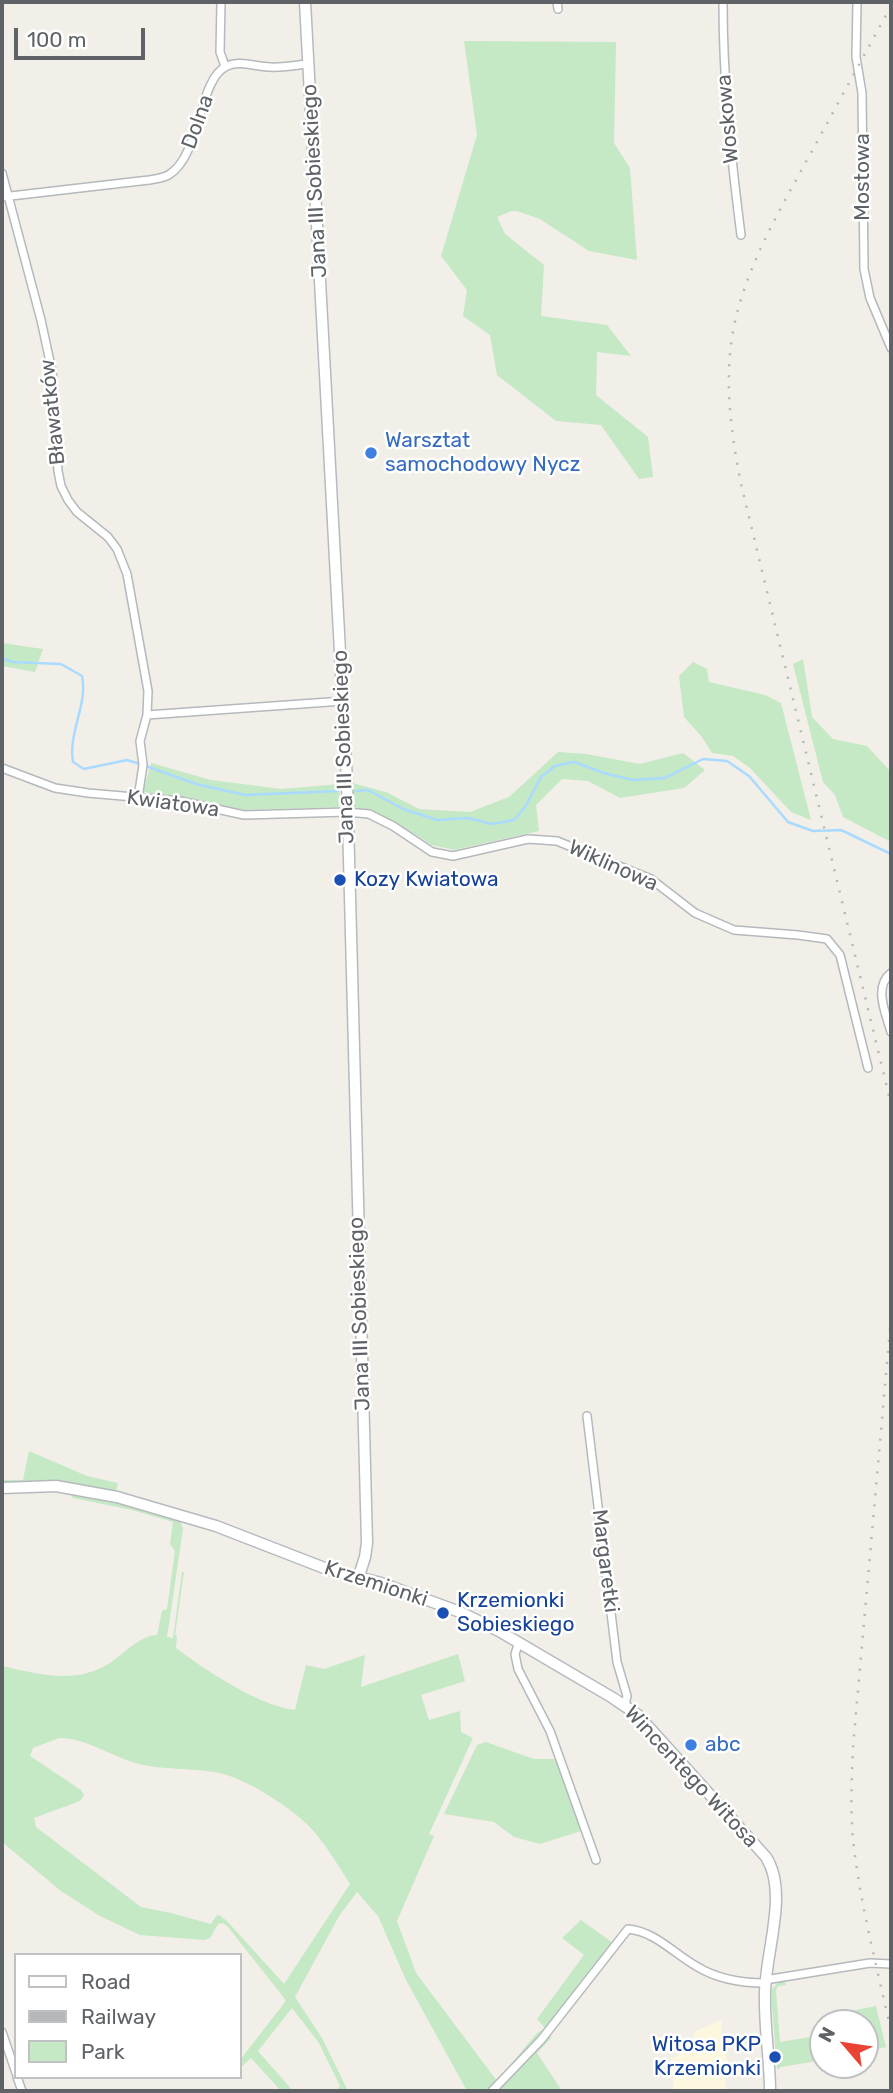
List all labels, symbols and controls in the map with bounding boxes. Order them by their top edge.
scale bar [18,14,149,58]
text: 100 m [27,27,86,52]
street label: Woskowa [712,73,744,165]
street label: Jana III Sobieskiego [297,83,333,279]
street label: Dolna [177,91,219,153]
street label: Mostowa [850,133,876,221]
street label: Bławatków [35,358,71,466]
place label: Warsztat samochodowy Nycz [385,428,580,478]
marker: Warsztat samochodowy Nycz [363,445,379,461]
street label: Jana III Sobieskiego [328,650,360,844]
street label: Kwiatowa [125,785,221,823]
street label: Wiklinowa [564,835,662,897]
place label: Kozy Kwiatowa [354,867,499,893]
marker: Kozy Kwiatowa [332,872,348,888]
street label: Jana III Sobieskiego [344,1217,376,1411]
street label: Margaretki [586,1508,624,1614]
street label: Krzemionki [321,1555,431,1613]
place label: Krzemionki Sobieskiego [457,1588,574,1638]
marker: Krzemionki Sobieskiego [435,1605,451,1621]
street label: Wincentego Witosa [619,1701,763,1853]
place label: abc [705,1732,741,1758]
marker: abc [683,1737,699,1753]
legend [14,1953,242,2079]
text: Road [81,1969,131,1994]
text: Railway [81,2004,156,2029]
north arrow [809,2009,879,2079]
text: N [814,2023,840,2046]
place label: Witosa PKP Krzemionki [652,2032,761,2082]
text: Park [81,2039,125,2064]
marker: Witosa PKP Krzemionki [767,2049,783,2065]

